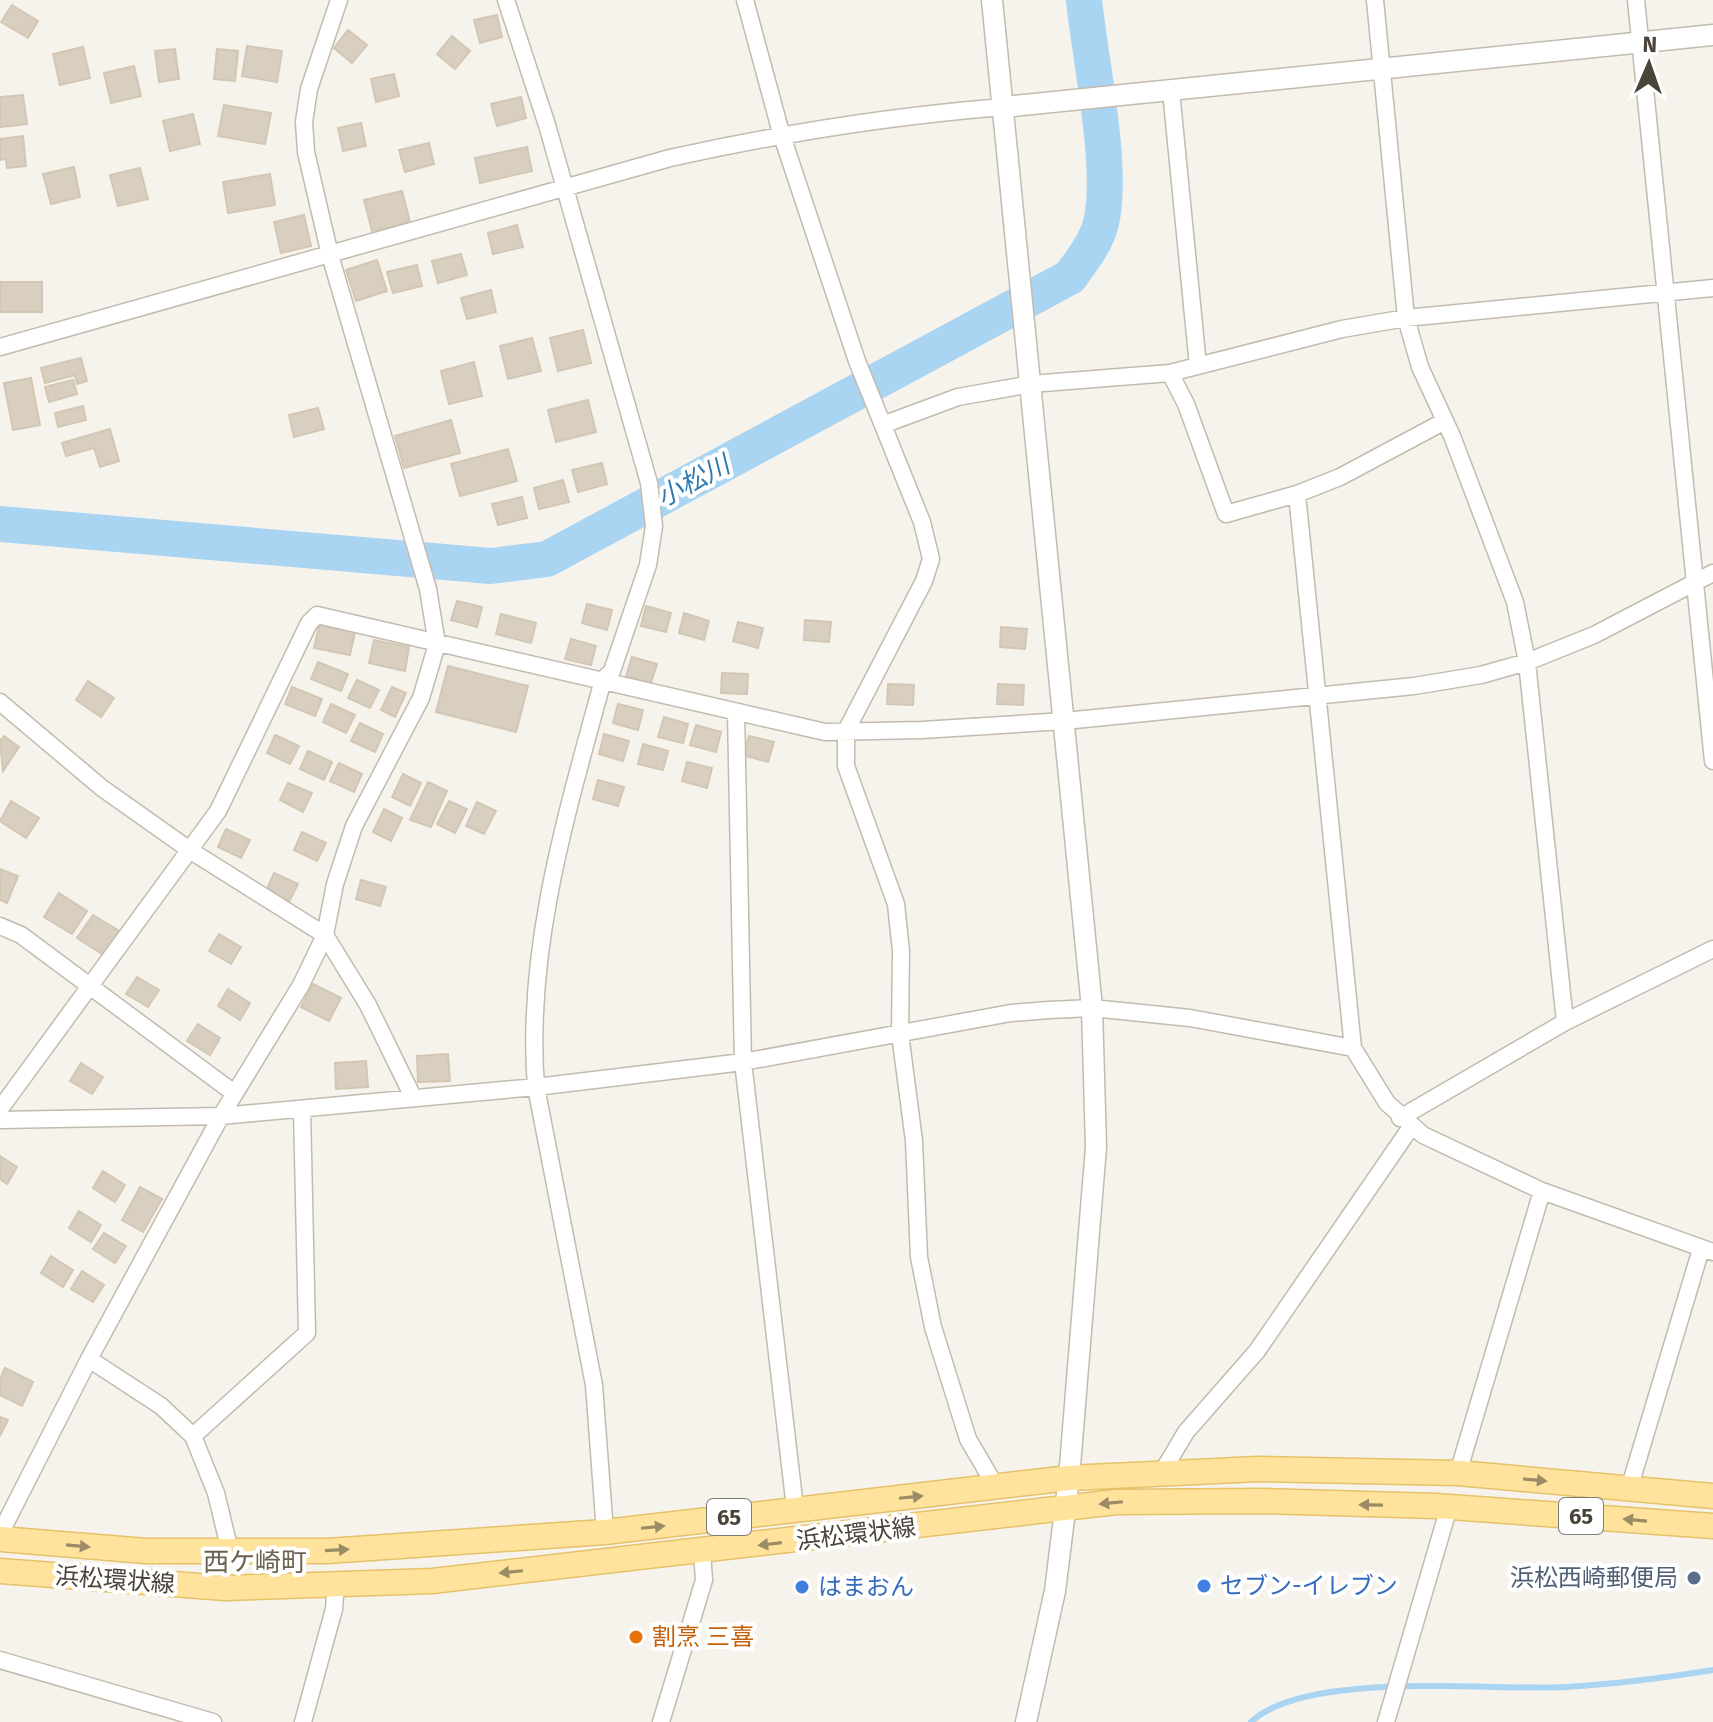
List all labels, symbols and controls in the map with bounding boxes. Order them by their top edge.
north arrow [1609,24,1689,104]
text: N [1642,31,1657,58]
water label: 小松川 [652,448,738,513]
one-way arrow [1523,1474,1548,1487]
one-way arrow [899,1490,924,1503]
one-way arrow [1099,1497,1124,1510]
one-way arrow [1358,1498,1383,1511]
road number: 65 [1559,1498,1603,1534]
road number: 65 [707,1499,751,1535]
street label: 浜松環状線 [795,1513,917,1555]
one-way arrow [1622,1513,1647,1526]
one-way arrow [640,1520,665,1533]
one-way arrow [757,1538,782,1551]
one-way arrow [66,1539,91,1552]
one-way arrow [325,1544,351,1557]
district label: 西ケ崎町 [203,1547,307,1578]
street label: 浜松環状線 [54,1562,176,1598]
place label: 浜松西崎郵便局 [1510,1564,1678,1592]
one-way arrow [499,1566,524,1579]
marker: 浜松西崎郵便局 [1685,1569,1703,1587]
place label: セブン-イレブン [1220,1572,1398,1600]
place label: はまおん [818,1573,914,1601]
marker: セブン-イレブン [1195,1577,1213,1595]
marker: はまおん [793,1578,811,1596]
place label: 割烹 三喜 [652,1623,754,1651]
marker: 割烹 三喜 [627,1628,645,1646]

